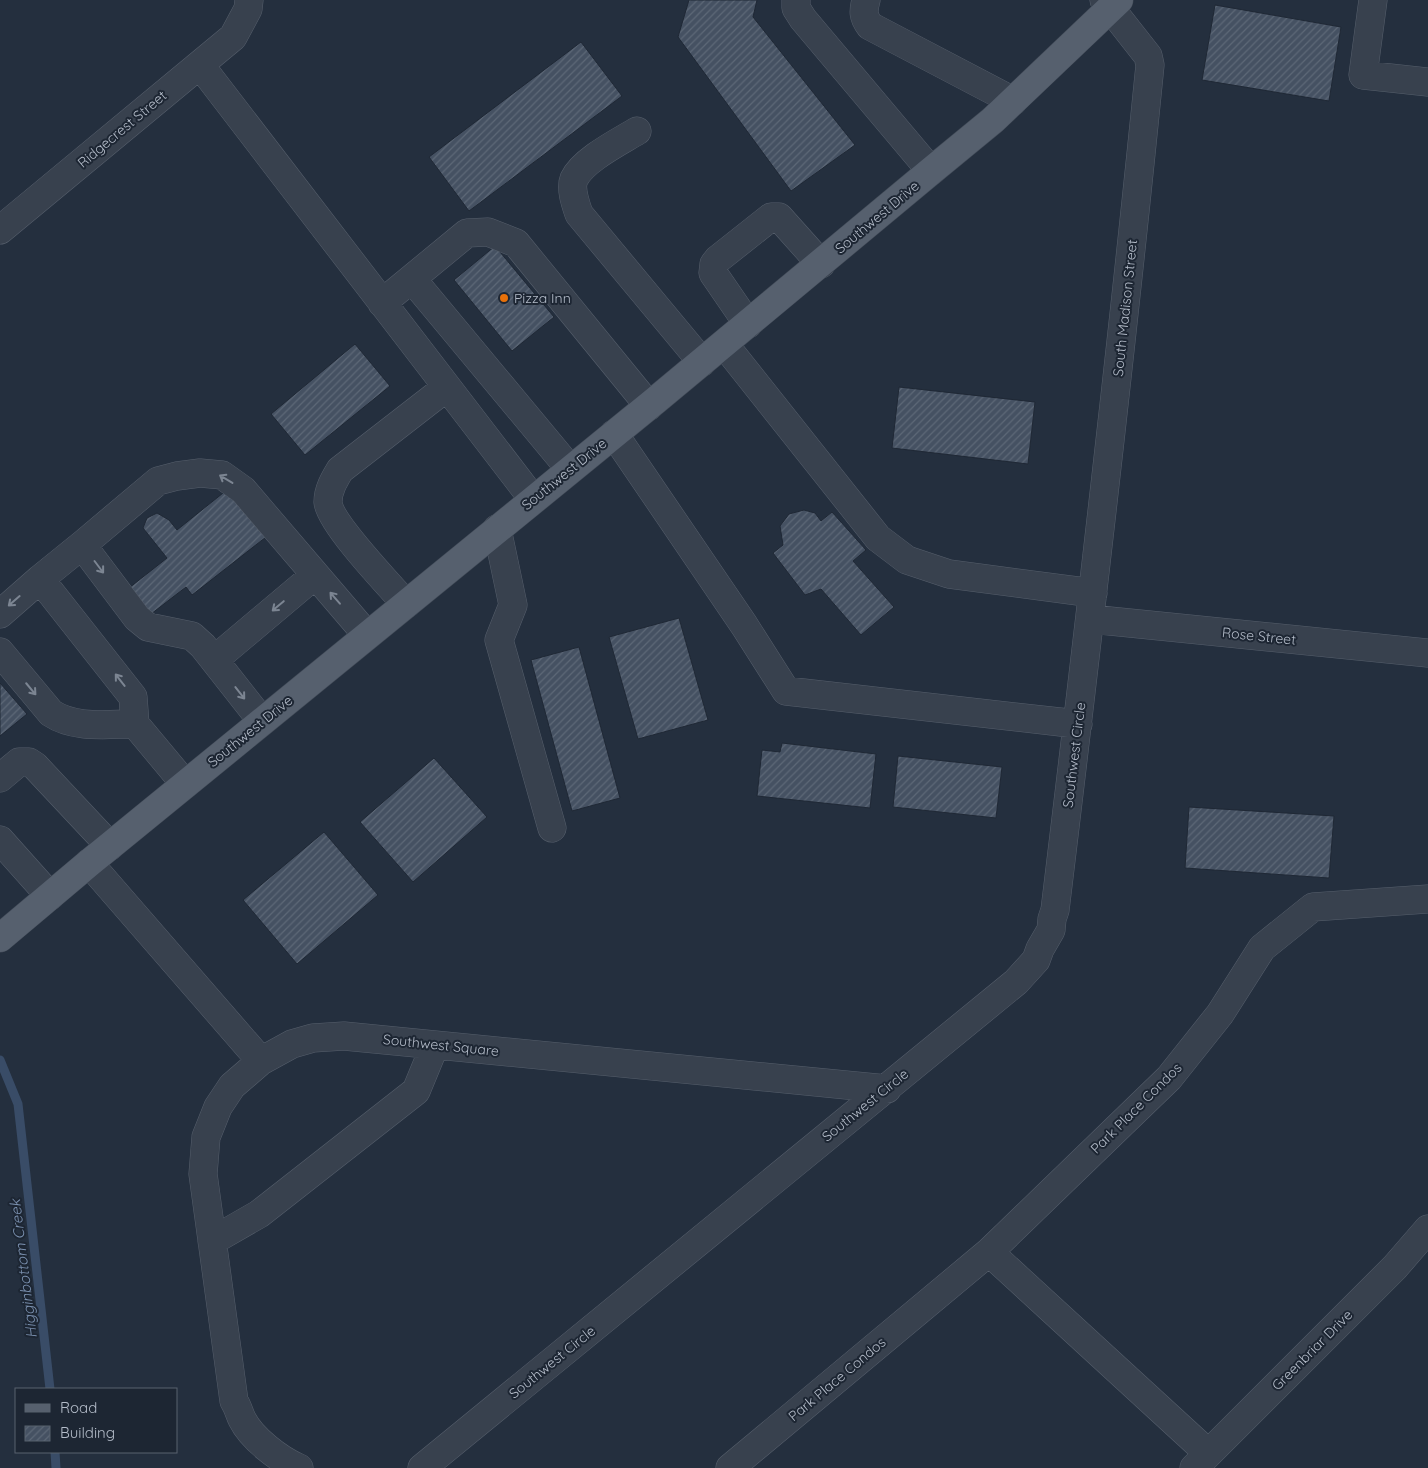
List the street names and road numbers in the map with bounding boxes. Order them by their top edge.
street label: Ridgecrest Street [74,86,170,172]
street label: Southwest Drive [831,177,923,257]
street label: South Madison Street [1109,238,1141,377]
street label: Southwest Drive [518,434,610,514]
street label: Rose Street [1221,623,1297,649]
street label: Southwest Drive [204,691,296,771]
street label: Southwest Circle [1059,701,1089,809]
street label: Southwest Square [382,1030,500,1060]
street label: Park Place Condos [1087,1059,1185,1157]
street label: Southwest Circle [818,1065,912,1145]
street label: Greenbriar Drive [1268,1306,1356,1394]
street label: Southwest Circle [505,1322,599,1402]
street label: Park Place Condos [785,1333,889,1425]

